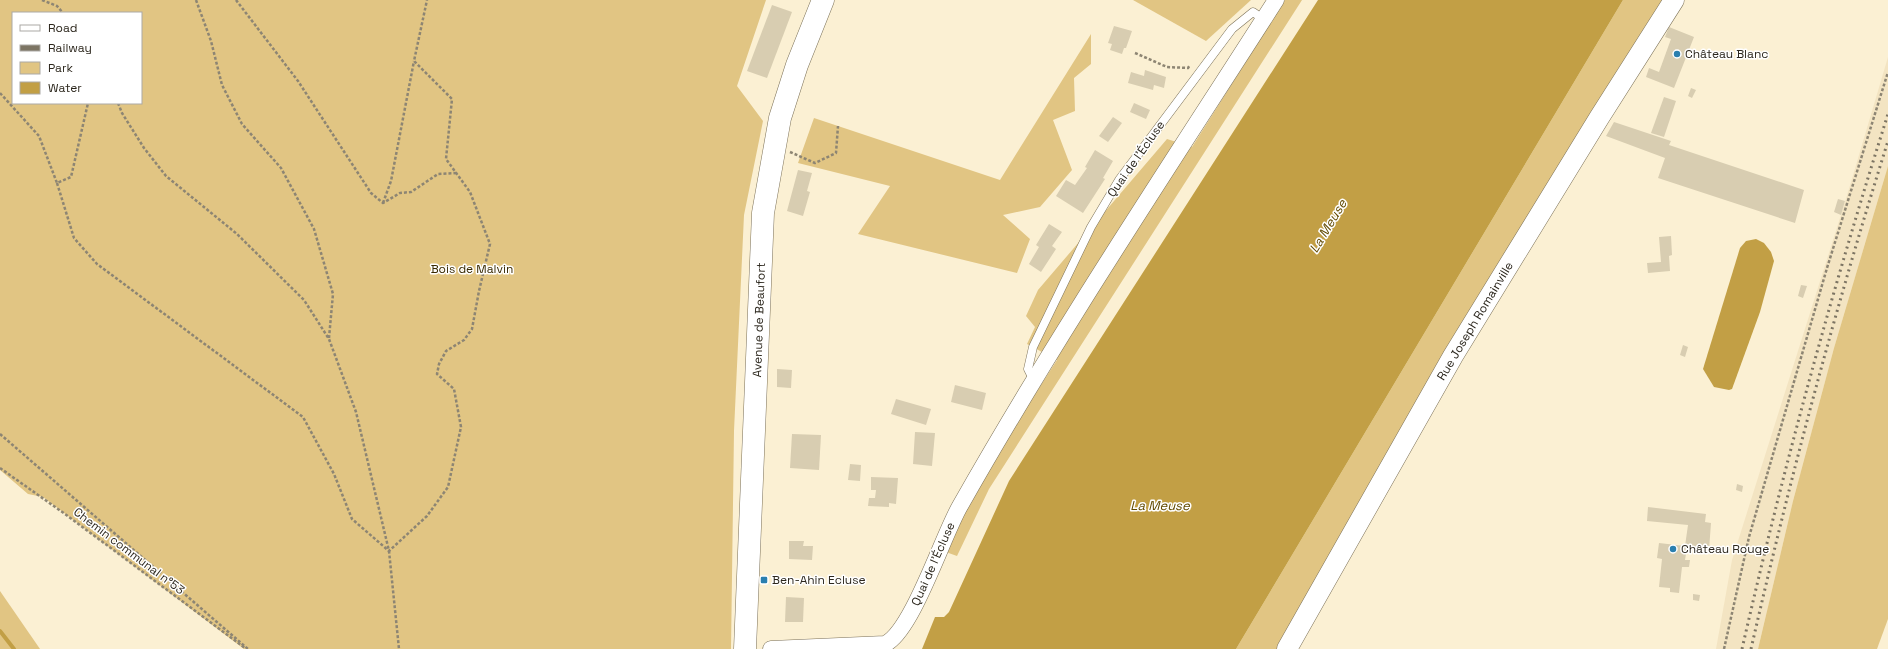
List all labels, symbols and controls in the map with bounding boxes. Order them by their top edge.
legend [12,12,142,104]
text: Road [48,20,77,36]
text: Railway [48,40,92,56]
place label: Château Blanc [1685,46,1768,62]
marker: Château Blanc [1672,49,1682,59]
text: Park [48,60,73,76]
text: Water [48,80,82,96]
street label: Quai de l'Écluse [1104,118,1168,200]
water label: La Meuse [1305,195,1351,256]
street label: Rue Joseph Romainville [1433,259,1517,383]
park label: Bois de Malvin [431,261,513,277]
street label: Avenue de Beaufort [749,262,769,378]
water label: La Meuse [1130,497,1191,514]
street label: Chemin communal n°53 [70,504,188,598]
street label: Quai de l'Écluse [907,520,959,608]
place label: Château Rouge [1681,541,1769,557]
marker: Château Rouge [1668,544,1678,554]
place label: Ben-Ahin Ecluse [772,572,866,588]
marker: Ben-Ahin Ecluse [759,575,769,585]

